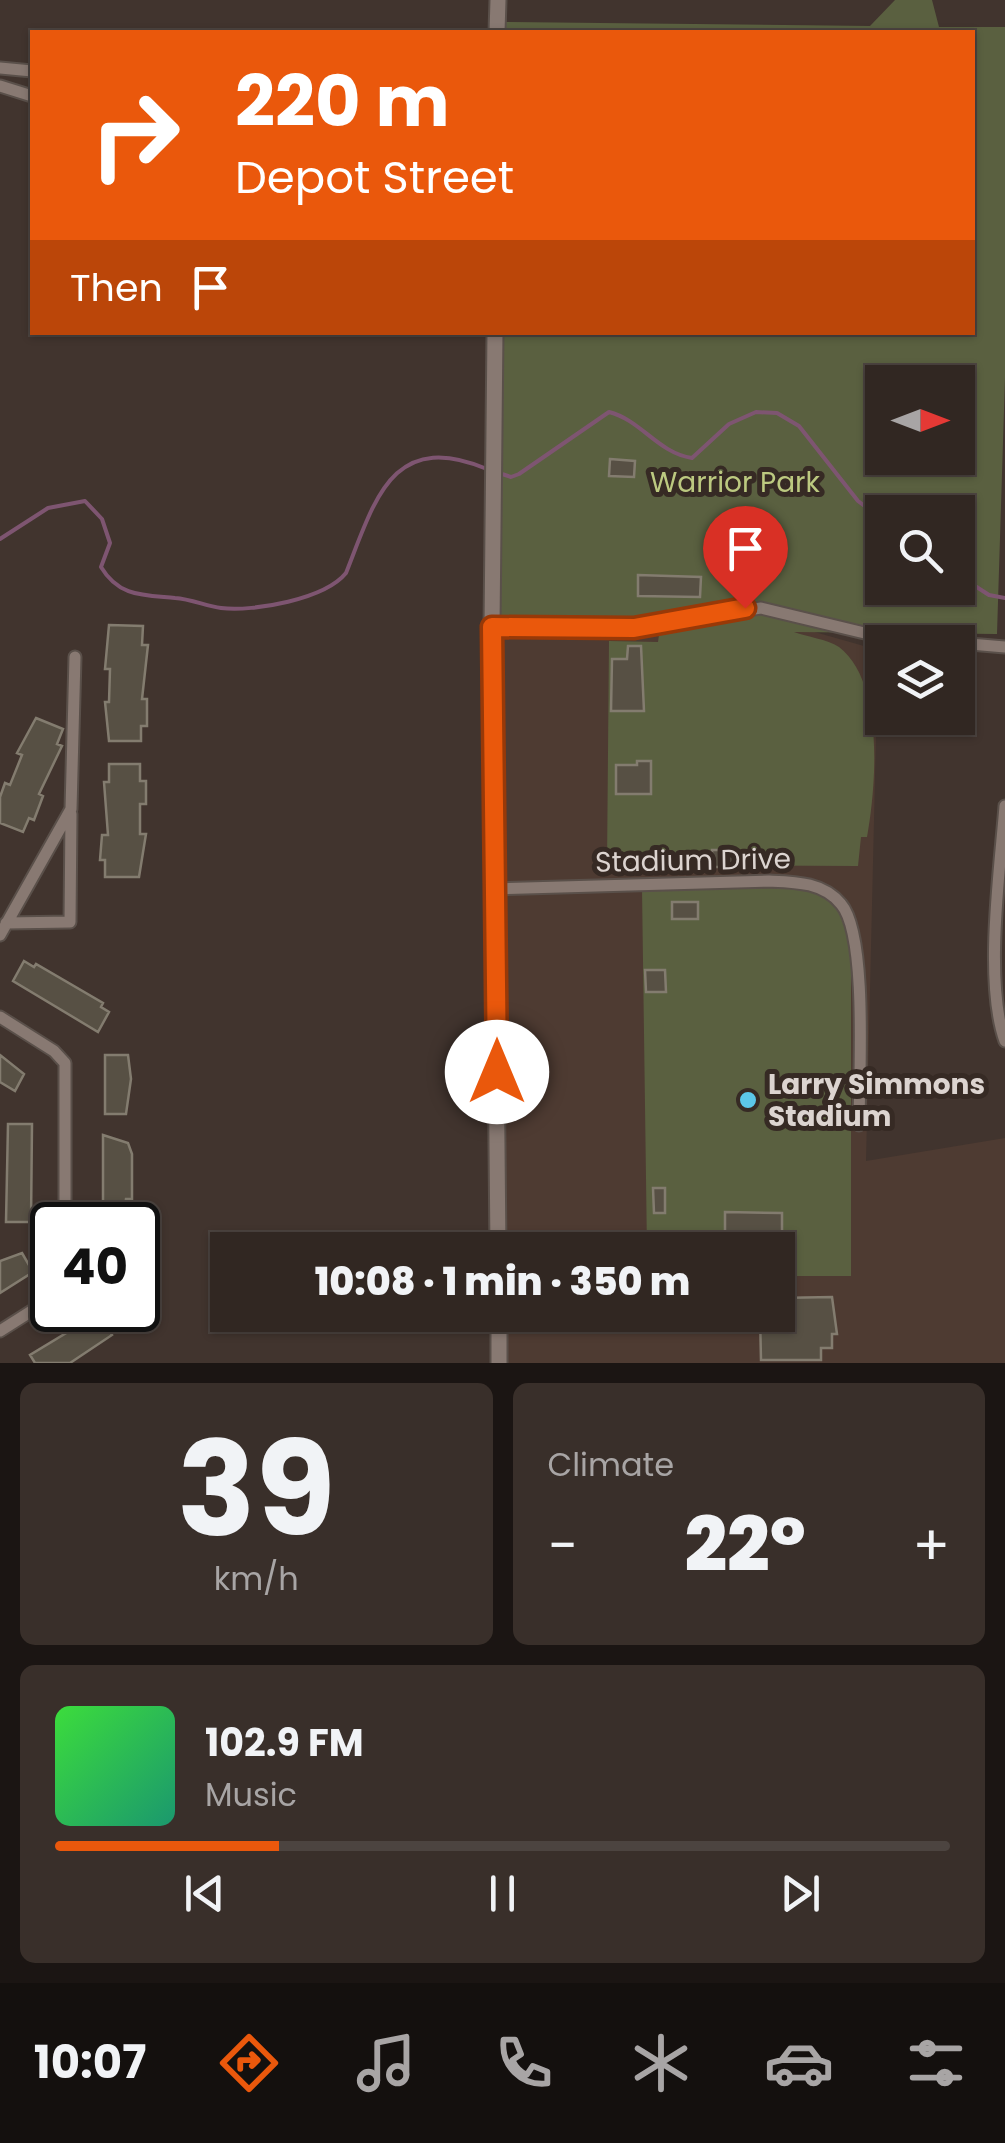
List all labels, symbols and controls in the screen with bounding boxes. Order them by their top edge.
text: 220 m [235,52,450,151]
icon: right [70,70,200,200]
text: Depot Street [235,146,514,209]
icon: arrive [183,260,238,315]
text: Then [70,261,163,314]
north arrow [865,365,975,475]
map controls [865,365,975,735]
park label: Warrior Park [650,463,821,502]
button: search [865,495,975,605]
pin [703,506,788,609]
icon: arrive [718,521,773,576]
button: layers [865,625,975,735]
street label: Stadium Drive [595,839,791,882]
position arrow [445,1020,549,1124]
place label: Larry Simmons Stadium [768,1065,985,1136]
marker: Larry Simmons Stadium [737,1089,759,1111]
speed limit sign: 40 [30,1202,160,1332]
text: 10:08 · 1 min · 350 m [315,1255,690,1308]
text: 39 [177,1398,336,1581]
text: Climate [548,1442,674,1487]
text: 22° [684,1492,806,1597]
text: − [548,1507,578,1584]
text: + [912,1507,950,1584]
text: km/h [214,1556,299,1601]
text: 102.9 FM [205,1716,364,1769]
text: Music [205,1772,297,1817]
icon: previous [177,1866,232,1921]
icon: pause [475,1866,530,1921]
icon: next [773,1866,828,1921]
icon: directions [214,2028,284,2098]
icon: music [351,2028,421,2098]
icon: phone [489,2028,559,2098]
icon: climate [626,2028,696,2098]
icon: car [764,2028,834,2098]
icon: filters [901,2028,971,2098]
text: 10:07 [34,2031,146,2094]

